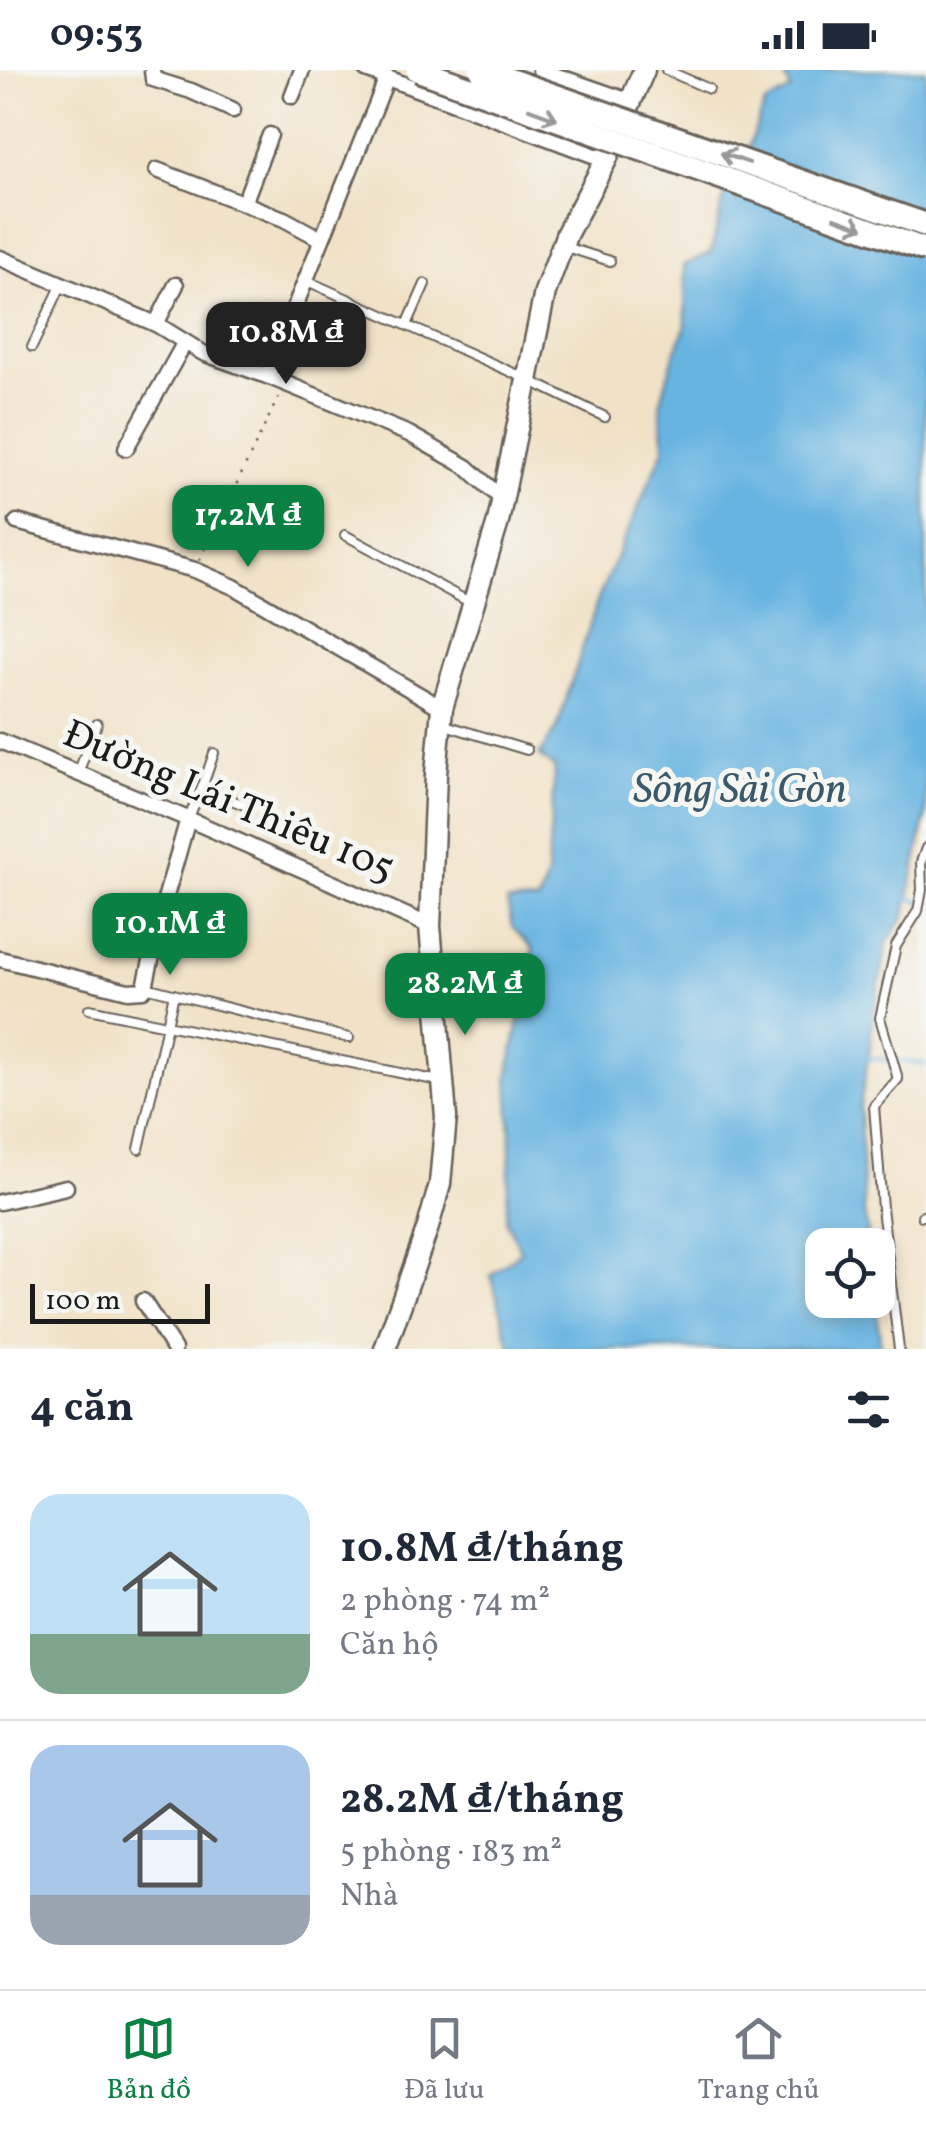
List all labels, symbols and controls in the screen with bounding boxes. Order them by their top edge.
text: 09:53 [50,9,143,62]
one-way arrow [527,106,558,124]
one-way arrow [719,148,751,166]
one-way arrow [833,215,864,233]
pin: 10.8M ₫ [194,302,378,387]
text: 10.8M ₫ [228,312,344,356]
pin: 17.2M ₫ [156,485,340,570]
text: 17.2M ₫ [194,495,302,539]
street label: Đường Lái Thiêu 105 [54,708,402,898]
water label: Sông Sài Gòn [633,762,847,821]
pin: 10.1M ₫ [78,893,262,978]
text: 10.1M ₫ [114,903,226,947]
pin: 28.2M ₫ [373,953,557,1038]
text: 28.2M ₫ [407,963,523,1007]
map controls [805,1228,895,1318]
button: locate [805,1228,895,1318]
scale bar [30,1279,210,1324]
text: 100 m [45,1282,120,1321]
text: 4 căn [30,1380,134,1439]
icon: filters [841,1382,896,1437]
text: 10.8M ₫/tháng [340,1521,624,1580]
icon: home [110,1534,230,1654]
text: 2 phòng · 74 m² [340,1580,550,1624]
text: Căn hộ [340,1624,438,1668]
text: 28.2M ₫/tháng [340,1772,624,1831]
icon: home [110,1785,230,1905]
text: 5 phòng · 183 m² [340,1831,562,1875]
text: Nhà [340,1875,399,1919]
tab: Bản đồ [107,2011,191,2110]
tab: Đã lưu [404,2011,485,2110]
tab: Trang chủ [698,2011,819,2110]

